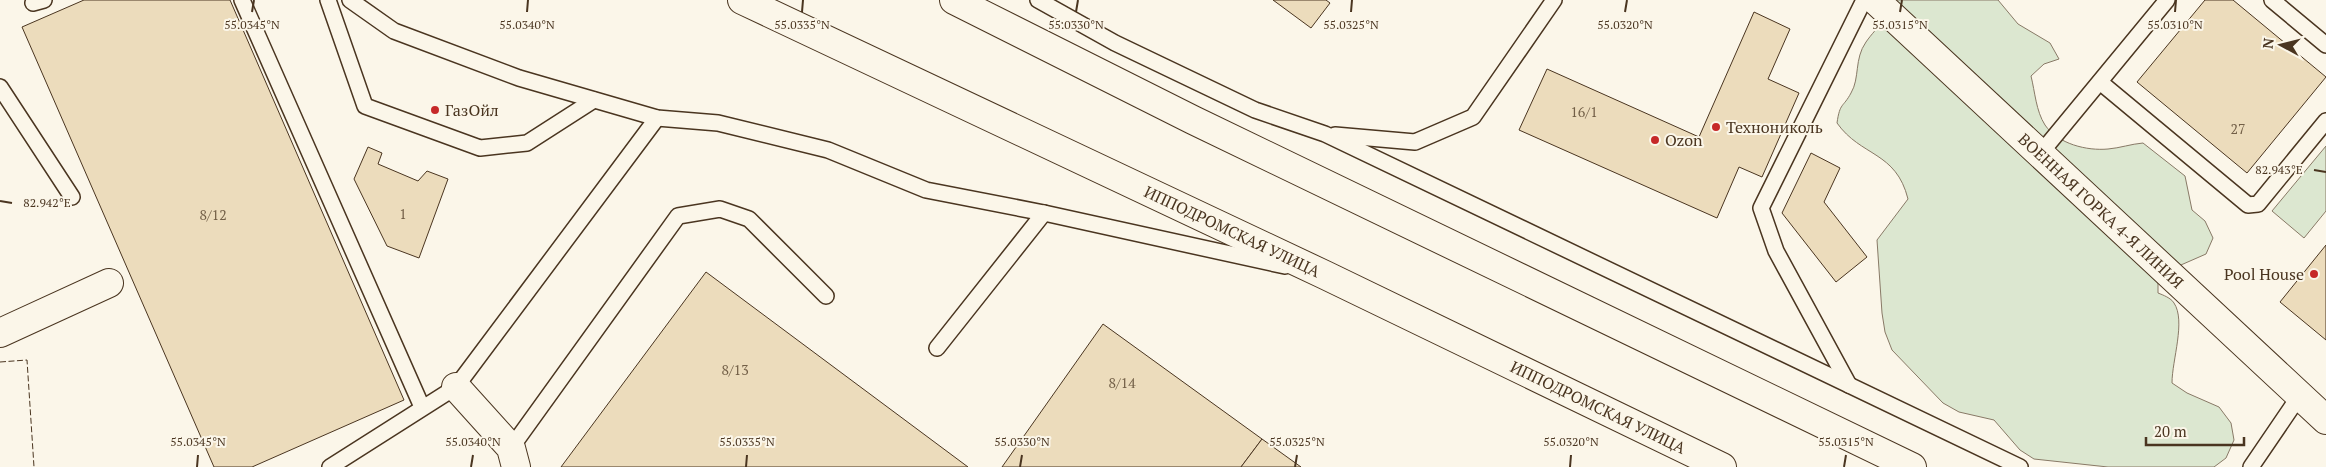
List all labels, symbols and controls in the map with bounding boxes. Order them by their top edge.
text: 55.0345°N [224,17,280,32]
text: 55.0340°N [499,17,555,32]
text: 55.0335°N [774,17,830,32]
text: 55.0330°N [1048,17,1104,32]
text: 55.0325°N [1323,17,1379,32]
text: 55.0320°N [1597,17,1653,32]
text: 55.0315°N [1872,17,1928,32]
text: 55.0310°N [2147,17,2203,32]
north arrow [2256,20,2306,70]
text: N [2258,37,2278,50]
place label: ГазОйл [445,99,499,121]
house number: 16/1 [1570,102,1598,121]
marker: ГазОйл [429,104,441,116]
place label: Технониколь [1726,116,1823,138]
house number: 27 [2231,119,2245,138]
marker: Технониколь [1710,121,1722,133]
street label: ВОЕННАЯ ГОРКА 4-Я ЛИНИЯ [2014,128,2189,293]
place label: Ozon [1665,129,1703,151]
marker: Ozon [1649,134,1661,146]
text: 82.943°E [2255,162,2303,177]
street label: ИППОДРОМСКАЯ УЛИЦА [1141,180,1324,282]
text: 82.942°E [23,195,71,210]
house number: 1 [399,204,407,223]
house number: 8/12 [199,205,227,224]
place label: Pool House [2224,263,2304,285]
marker: Pool House [2308,268,2320,280]
street label: ИППОДРОМСКАЯ УЛИЦА [1507,355,1689,459]
house number: 8/13 [721,360,749,379]
house number: 8/14 [1108,373,1136,392]
scale bar [2146,414,2244,446]
text: 20 m [2154,421,2187,441]
text: 55.0345°N [170,434,226,449]
text: 55.0340°N [445,434,501,449]
text: 55.0335°N [719,434,775,449]
text: 55.0330°N [994,434,1050,449]
text: 55.0325°N [1269,434,1325,449]
text: 55.0320°N [1543,434,1599,449]
text: 55.0315°N [1818,434,1874,449]

